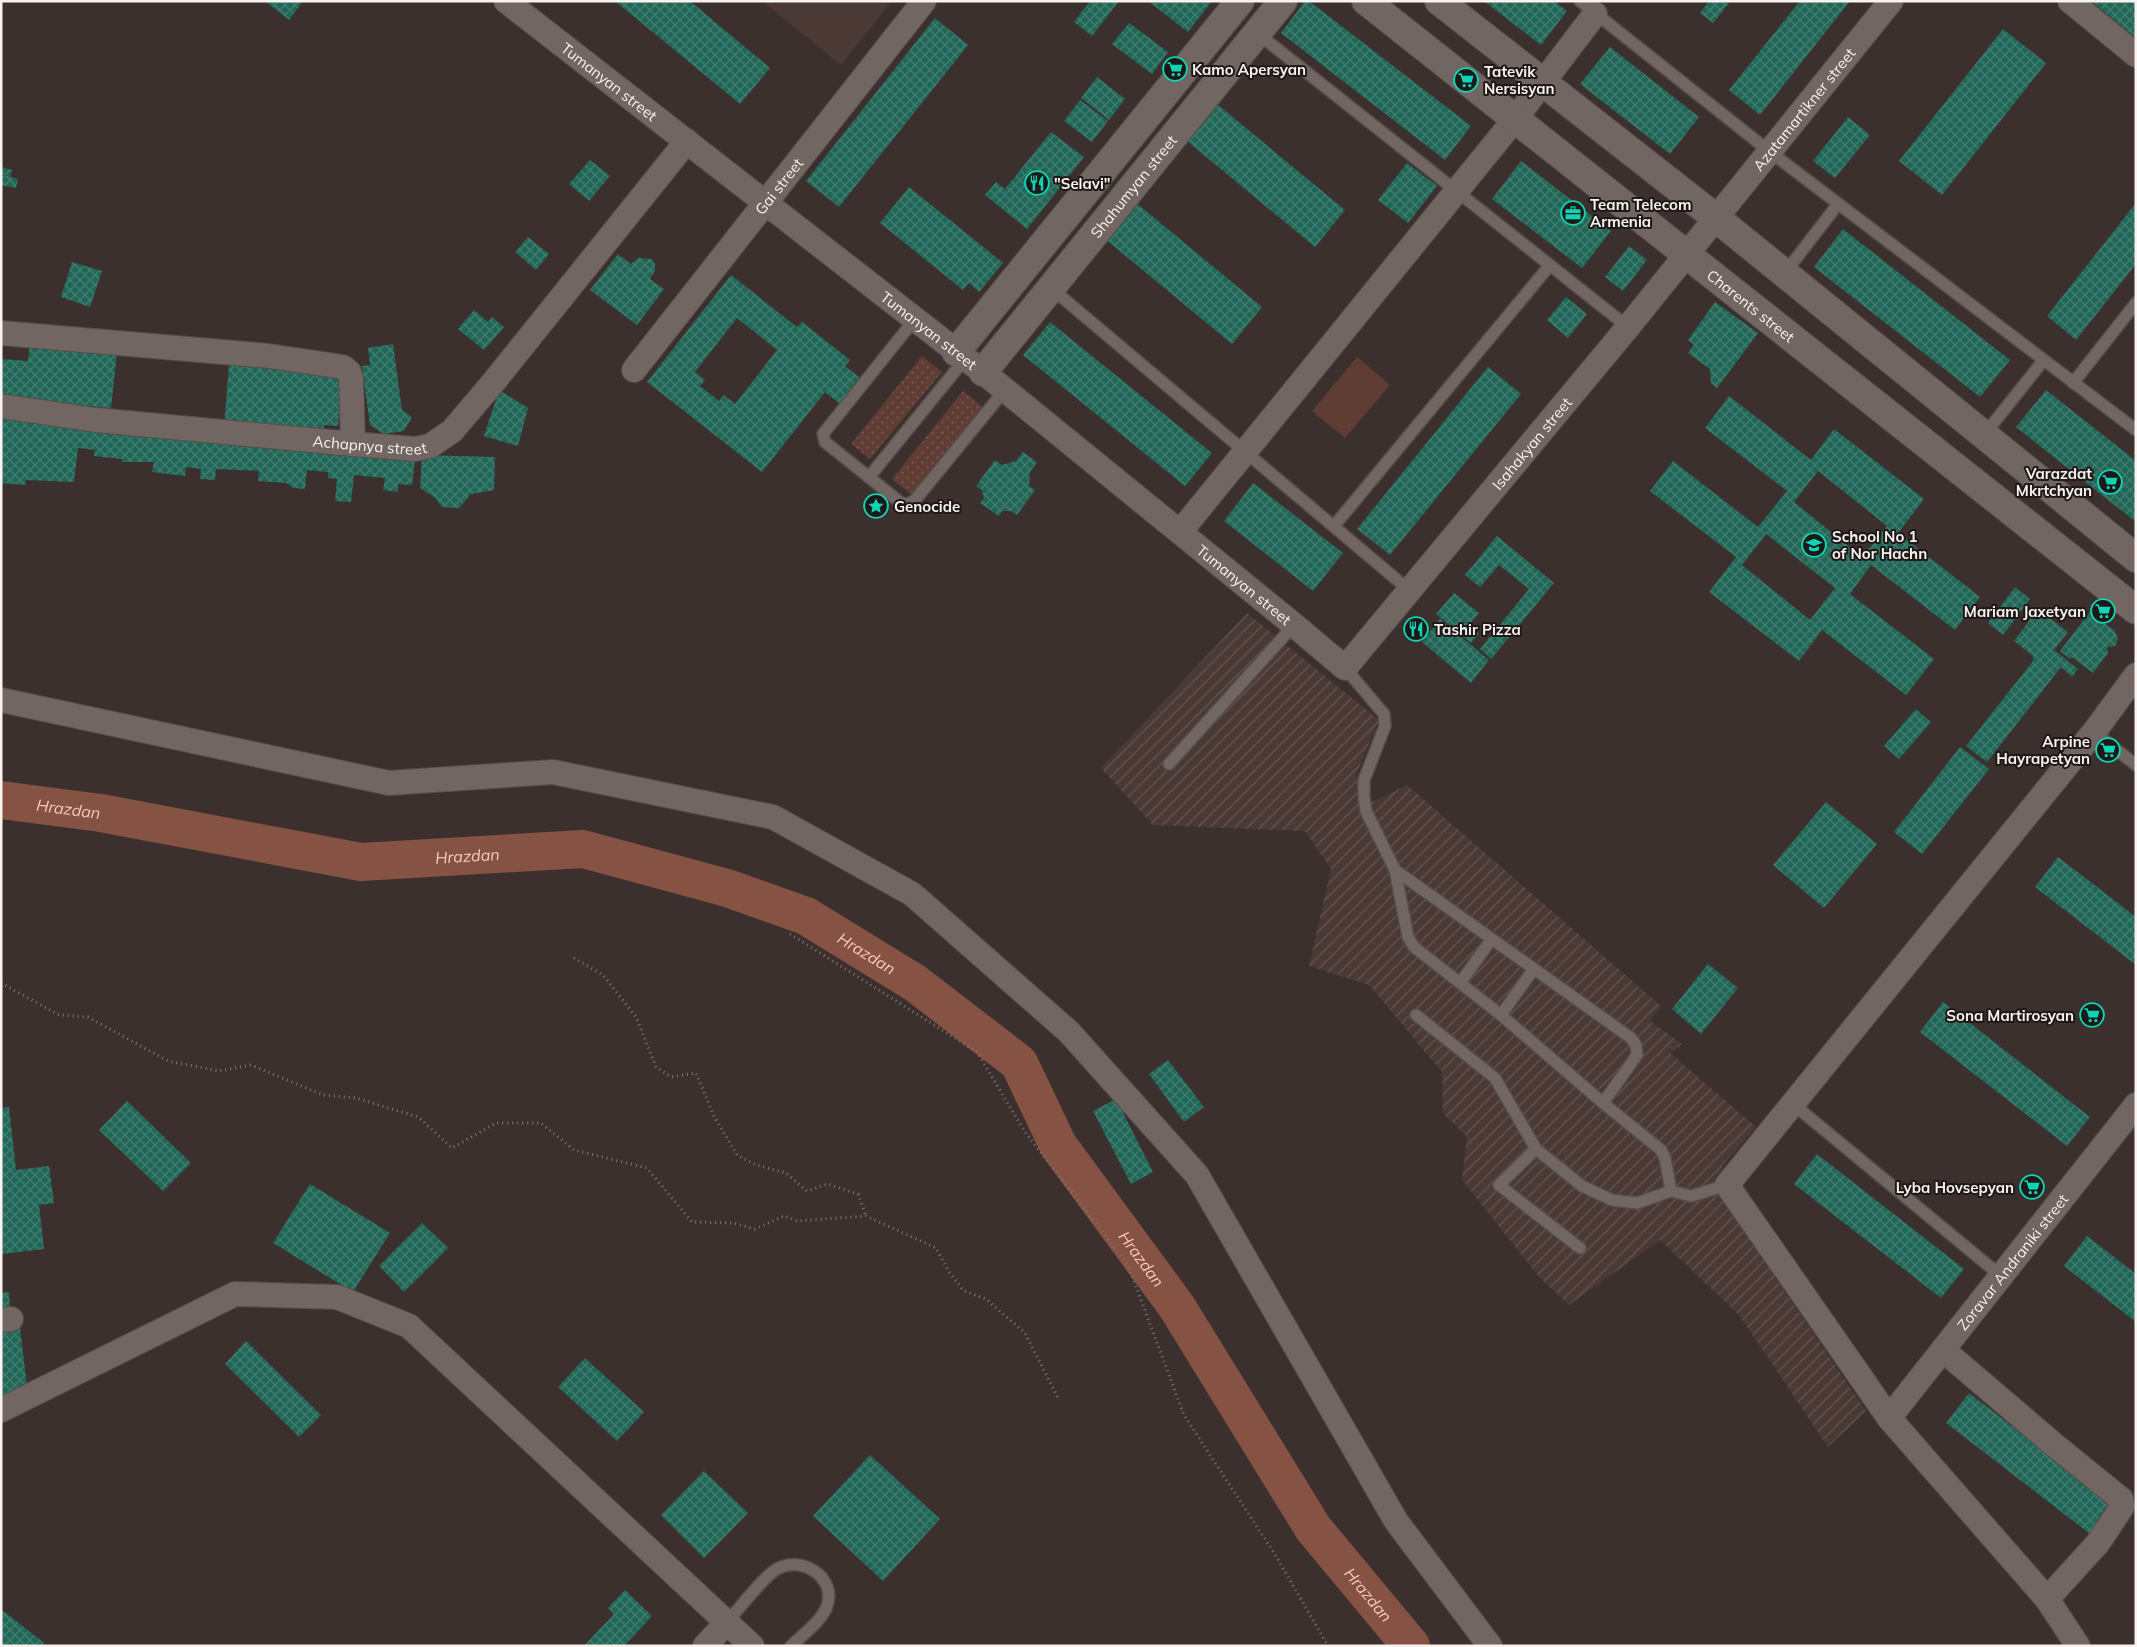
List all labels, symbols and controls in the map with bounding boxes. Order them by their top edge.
street label: Tumanyan street [558,38,661,125]
street label: Azatamartikner street [1748,44,1859,174]
supermarket icon: Kamo Apersyan [1162,56,1188,82]
place label: Kamo Apersyan [1192,60,1306,79]
place label: Tatevik Nersisyan [1484,62,1555,98]
supermarket icon: Tatevik Nersisyan [1453,67,1479,93]
street label: Shahumyan street [1086,131,1181,241]
street label: Gai street [750,154,807,218]
restaurant icon: "Selavi" [1024,170,1050,196]
place label: "Selavi" [1054,174,1111,193]
place label: Team Telecom Armenia [1590,195,1691,231]
office icon: Team Telecom Armenia [1560,200,1586,226]
street label: Charents street [1703,265,1799,346]
street label: Tumanyan street [877,287,981,373]
street label: Isahakyan street [1488,393,1576,493]
street label: Achapnya street [312,431,428,459]
place label: Varazdat Mkrtchyan [2016,464,2092,500]
supermarket icon: Varazdat Mkrtchyan [2097,469,2123,495]
place icon: Genocide [863,493,889,519]
place label: Genocide [894,497,960,516]
place label: School No 1 of Nor Hachn [1832,527,1927,563]
school or university icon: School No 1 of Nor Hachn [1801,532,1827,558]
street label: Tumanyan street [1193,540,1295,629]
supermarket icon: Mariam Jaxetyan [2090,598,2116,624]
place label: Mariam Jaxetyan [1964,602,2086,621]
restaurant icon: Tashir Pizza [1403,616,1429,642]
place label: Tashir Pizza [1434,620,1521,639]
place label: Arpine Hayrapetyan [1996,732,2090,768]
supermarket icon: Arpine Hayrapetyan [2095,737,2121,763]
water label: Hrazdan [35,795,102,823]
water label: Hrazdan [435,844,500,868]
water label: Hrazdan [834,928,899,979]
supermarket icon: Sona Martirosyan [2079,1002,2105,1028]
place label: Sona Martirosyan [1946,1006,2074,1025]
supermarket icon: Lyba Hovsepyan [2019,1174,2045,1200]
place label: Lyba Hovsepyan [1896,1178,2014,1197]
street label: Zoravar Andraniki street [1953,1190,2072,1334]
water label: Hrazdan [1115,1227,1169,1291]
water label: Hrazdan [1340,1564,1397,1626]

